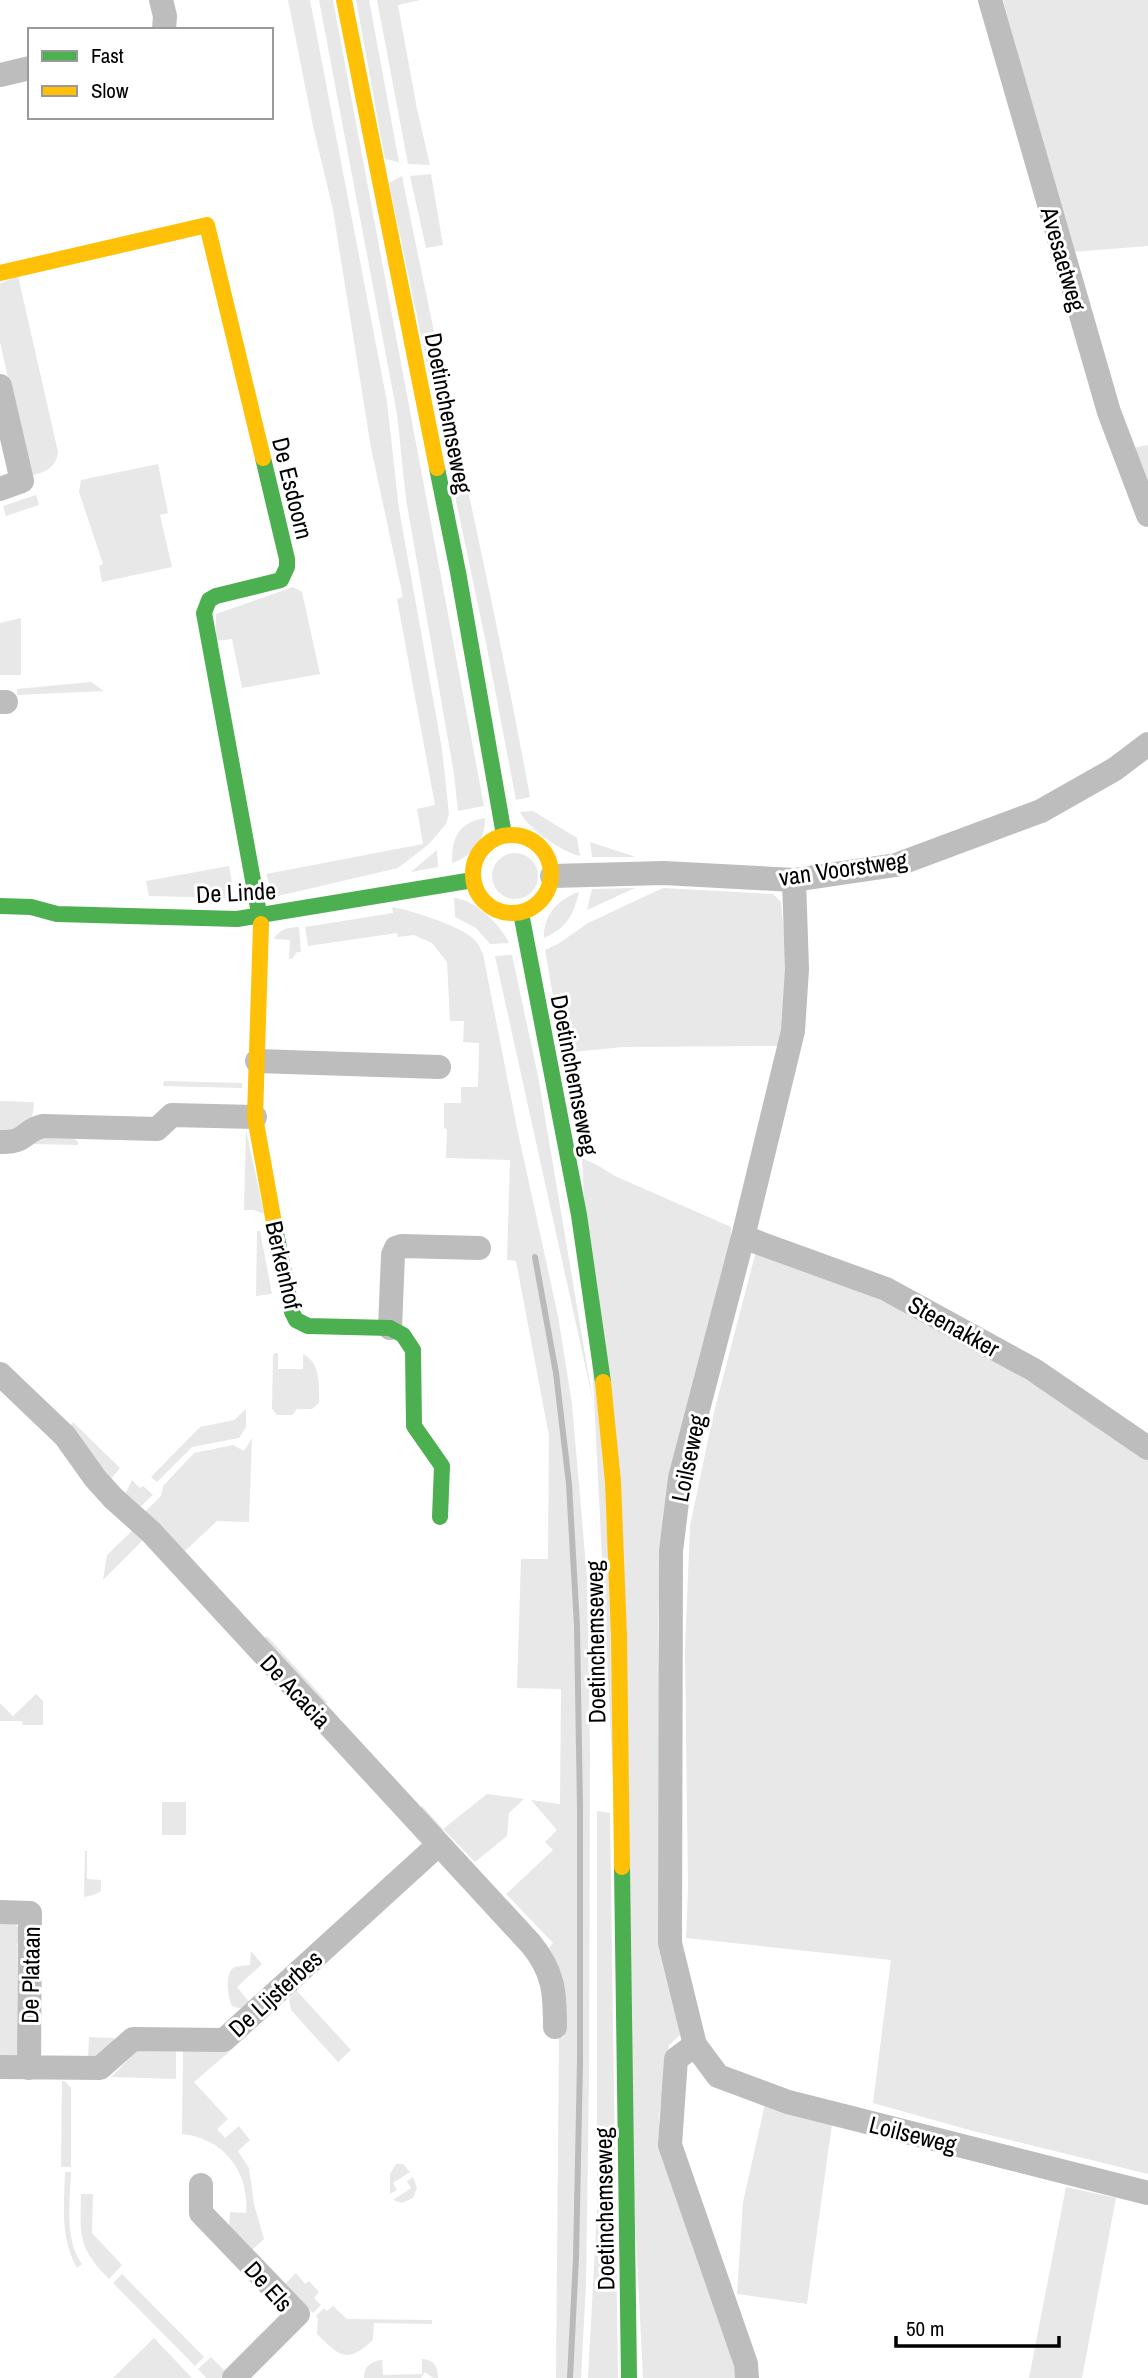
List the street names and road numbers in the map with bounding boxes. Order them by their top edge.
street label: Avesaetweg [1034,202,1094,315]
street label: Doetinchemseweg [418,330,480,496]
street label: De Esdoorn [265,434,321,542]
street label: van Voorstweg [777,843,909,893]
street label: De Linde [195,874,277,910]
street label: Doetinchemseweg [544,992,606,1158]
street label: Berkenhof [258,1218,310,1313]
street label: Steenakker [903,1288,1006,1364]
street label: Loilseweg [663,1411,713,1505]
street label: Doetinchemseweg [578,1560,612,1724]
street label: De Acacia [254,1647,338,1735]
street label: De Plataan [13,1926,47,2024]
street label: De Lijsterbes [221,1942,329,2044]
street label: Loilseweg [866,2108,960,2160]
street label: Doetinchemseweg [587,2127,621,2291]
street label: De Els [238,2254,300,2318]

